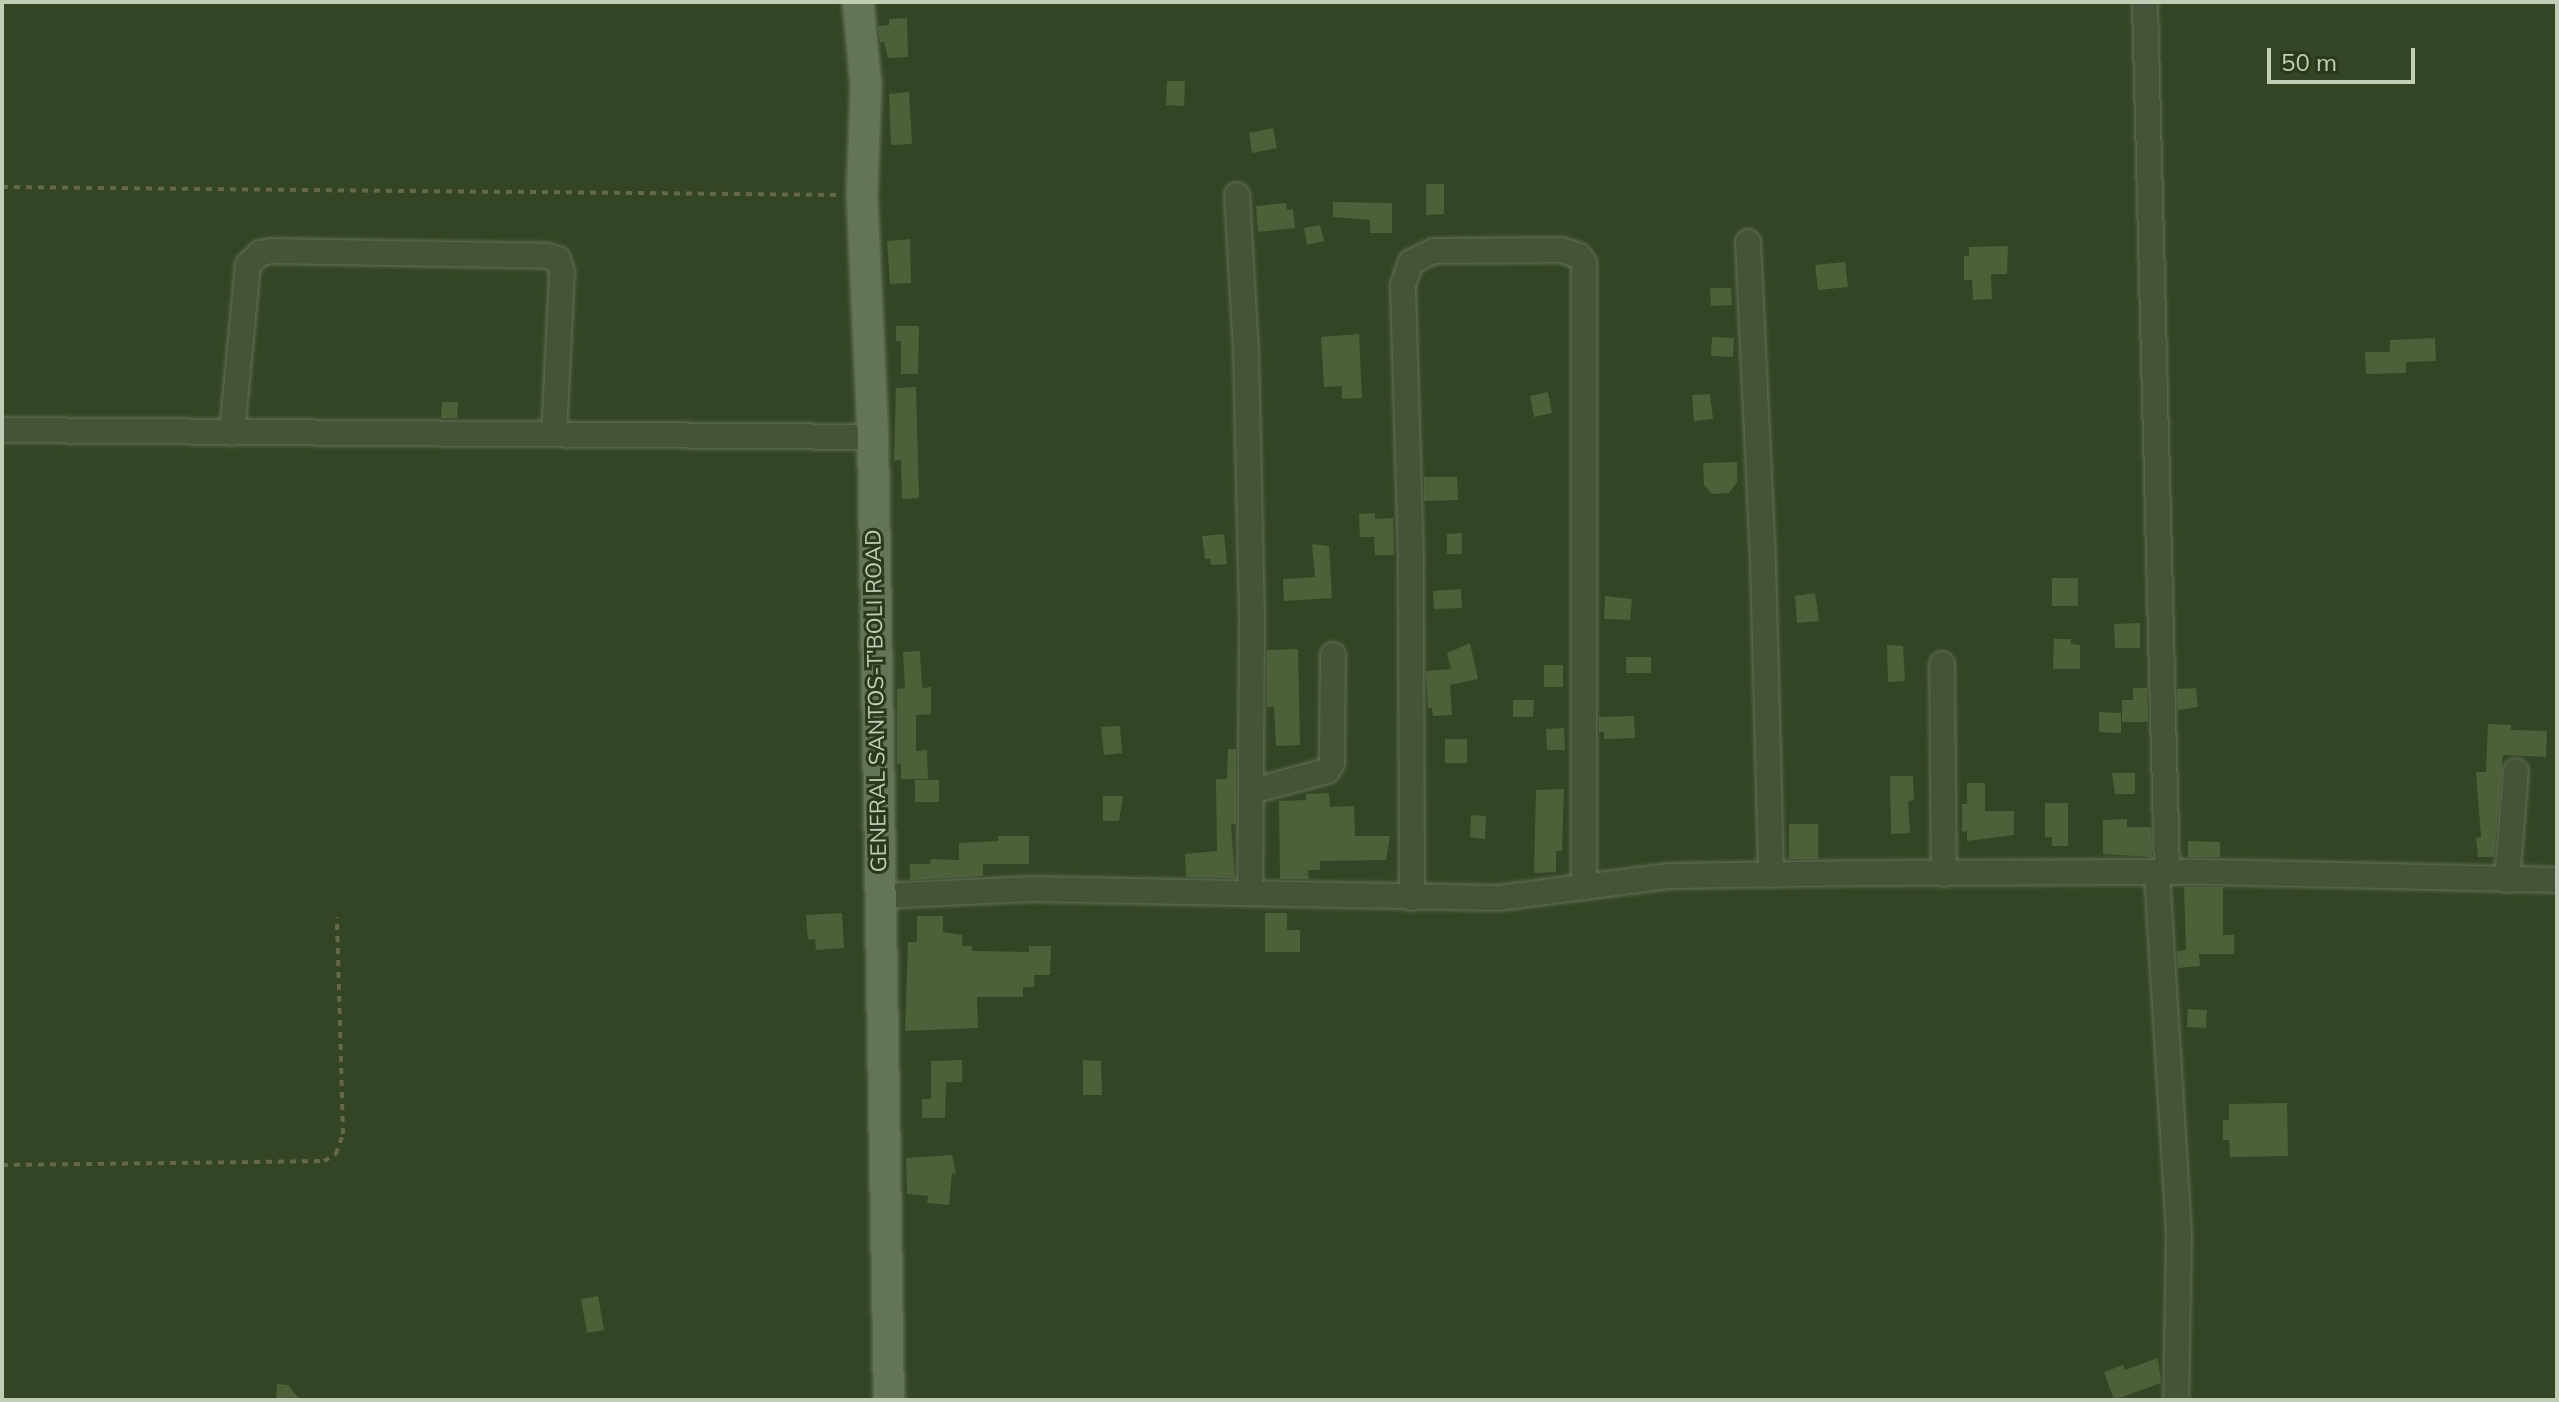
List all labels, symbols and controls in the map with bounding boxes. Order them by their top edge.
scale bar [2271,32,2419,82]
text: 50 m [2281,47,2337,77]
street label: GENERAL SANTOS-T'BOLI ROAD [860,529,892,873]

